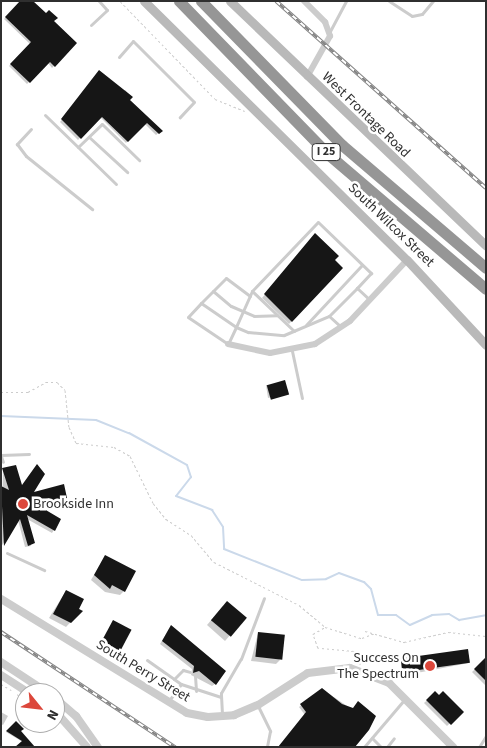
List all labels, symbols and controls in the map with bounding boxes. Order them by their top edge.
street label: West Frontage Road [319,69,413,161]
road number: I 25 [311,142,341,162]
street label: South Wilcox Street [344,180,438,270]
place label: Brookside Inn [33,496,114,512]
marker: Brookside Inn [17,498,29,510]
street label: South Perry Street [93,636,193,706]
place label: Success On The Spectrum [337,650,419,682]
marker: Success On The Spectrum [423,659,437,673]
north arrow [15,683,65,733]
text: N [41,706,63,724]

